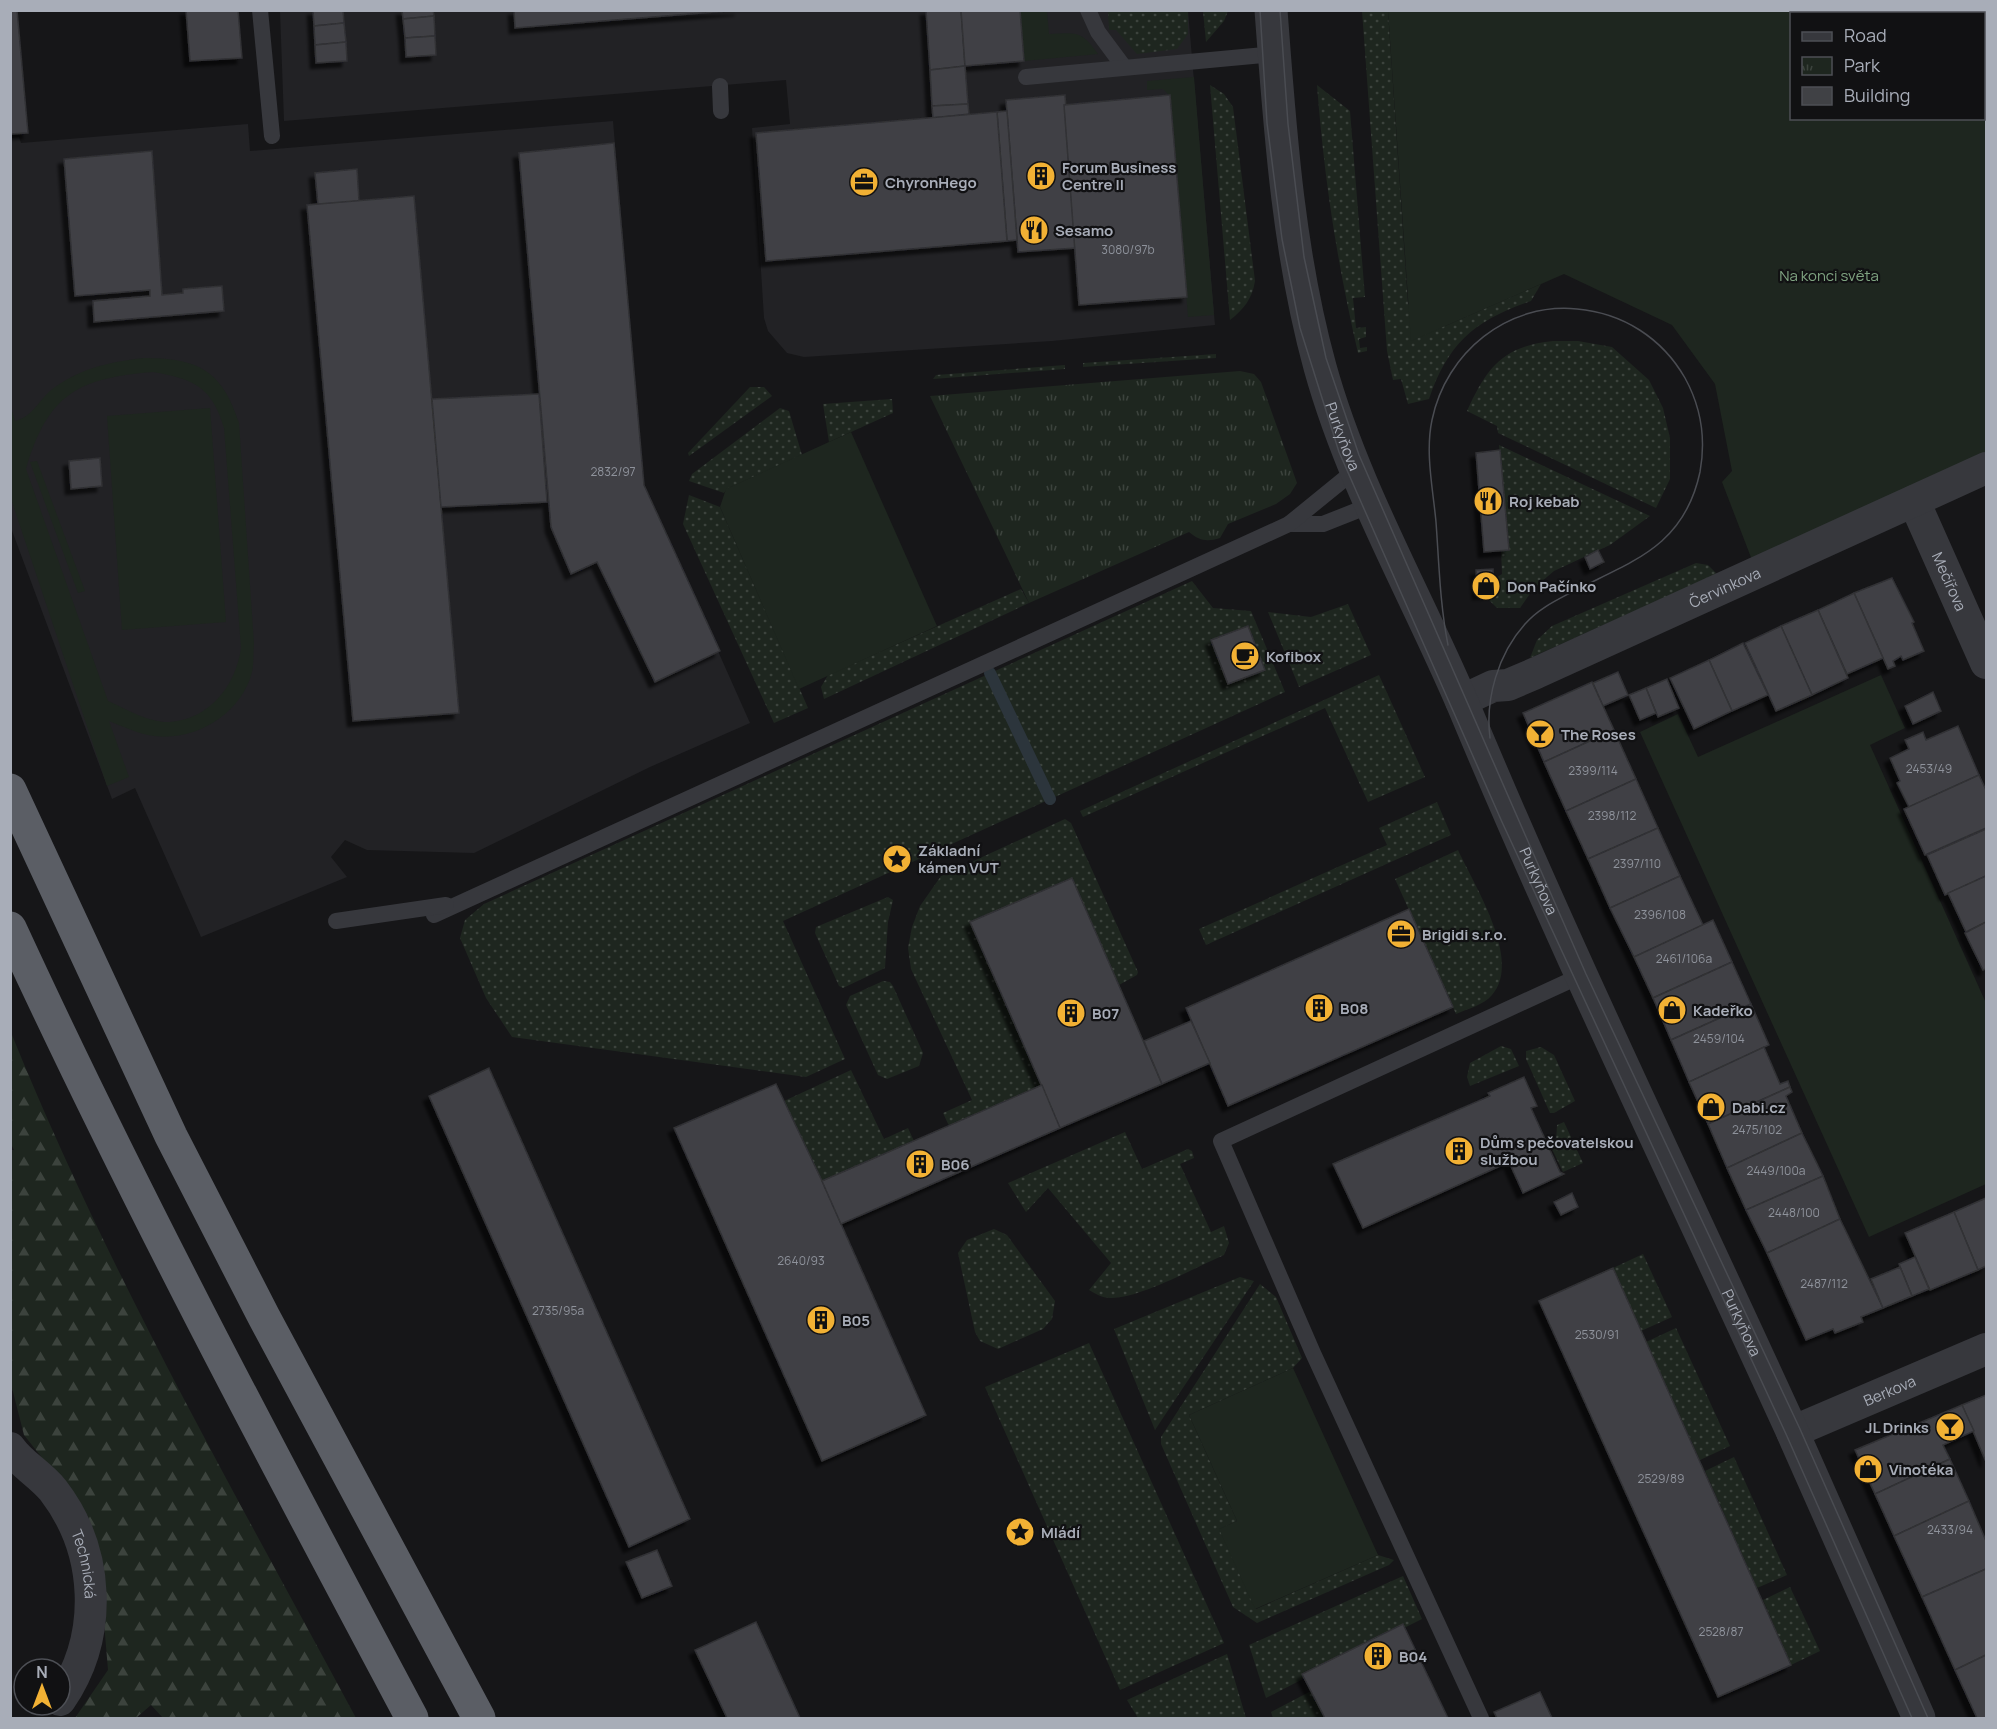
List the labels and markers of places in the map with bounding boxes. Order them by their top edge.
place label: Forum Business Centre II [1062,157,1176,195]
building icon: Forum Business Centre II [1025,160,1057,192]
office icon: ChyronHego [848,166,880,198]
place label: ChyronHego [885,172,977,193]
restaurant icon: Sesamo [1018,214,1050,246]
place label: Sesamo [1055,220,1113,241]
restaurant icon: Roj kebab [1472,485,1504,517]
place label: Roj kebab [1509,491,1580,512]
shop icon: Don Pačínko [1470,570,1502,602]
place label: Don Pačínko [1507,576,1596,597]
cafe icon: Kofibox [1229,640,1261,672]
place label: Kofibox [1266,646,1322,667]
bar icon: The Roses [1524,718,1556,750]
place label: The Roses [1561,724,1636,745]
place label: Základní kámen VUT [918,840,999,878]
place icon: Základní kámen VUT [881,843,913,875]
office icon: Brigidi s.r.o. [1385,918,1417,950]
place label: Brigidi s.r.o. [1422,924,1507,945]
building icon: B08 [1303,992,1335,1024]
shop icon: Kadeřko [1656,994,1688,1026]
building icon: B07 [1055,997,1087,1029]
place label: B08 [1340,998,1369,1019]
place label: Kadeřko [1693,1000,1753,1021]
place label: B07 [1092,1003,1119,1024]
shop icon: Dabi.cz [1695,1091,1727,1123]
place label: Dabi.cz [1732,1097,1786,1118]
place label: Dům s pečovatelskou službou [1480,1132,1634,1170]
building icon: Dům s pečovatelskou službou [1443,1135,1475,1167]
building icon: B06 [904,1148,936,1180]
place label: B06 [941,1154,970,1175]
building icon: B05 [805,1304,837,1336]
place label: B05 [842,1310,870,1331]
bar icon: JL Drinks [1934,1411,1966,1443]
place label: JL Drinks [1865,1417,1929,1438]
shop icon: Vinotéka [1852,1453,1884,1485]
place label: Vinotéka [1889,1459,1953,1480]
place icon: Mládí [1004,1516,1036,1548]
place label: Mládí [1041,1522,1080,1543]
building icon: B04 [1362,1640,1394,1672]
place label: B04 [1399,1646,1427,1667]

